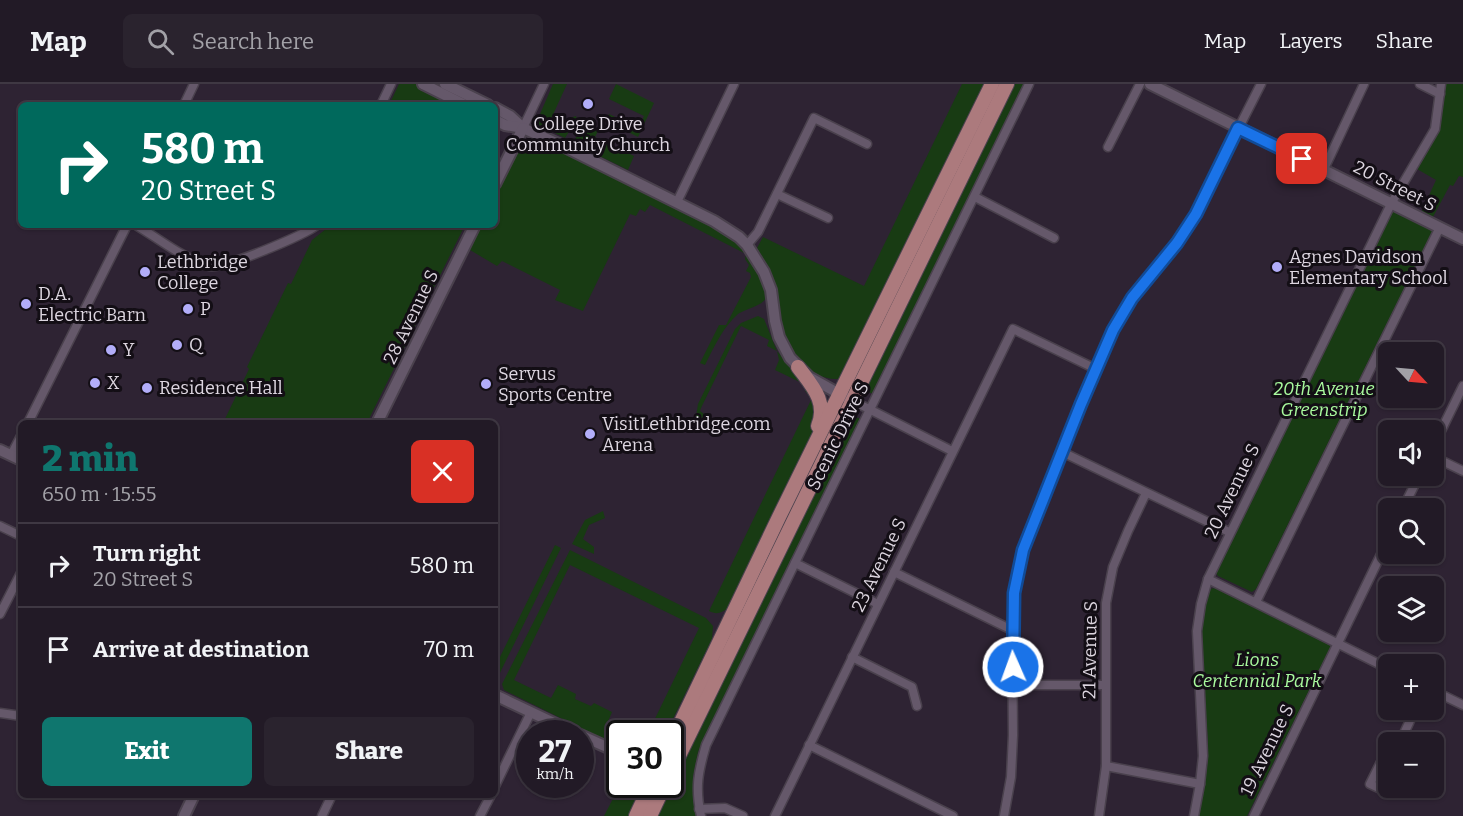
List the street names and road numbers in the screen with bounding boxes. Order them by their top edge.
street label: 20 Street S [1350,156,1440,216]
street label: 28 Avenue S [379,266,443,368]
street label: Scenic Drive S [802,378,874,494]
street label: 20 Avenue S [1200,440,1264,542]
street label: 23 Avenue S [847,515,911,615]
street label: 21 Avenue S [1078,601,1102,699]
street label: 19 Avenue S [1235,701,1299,799]

